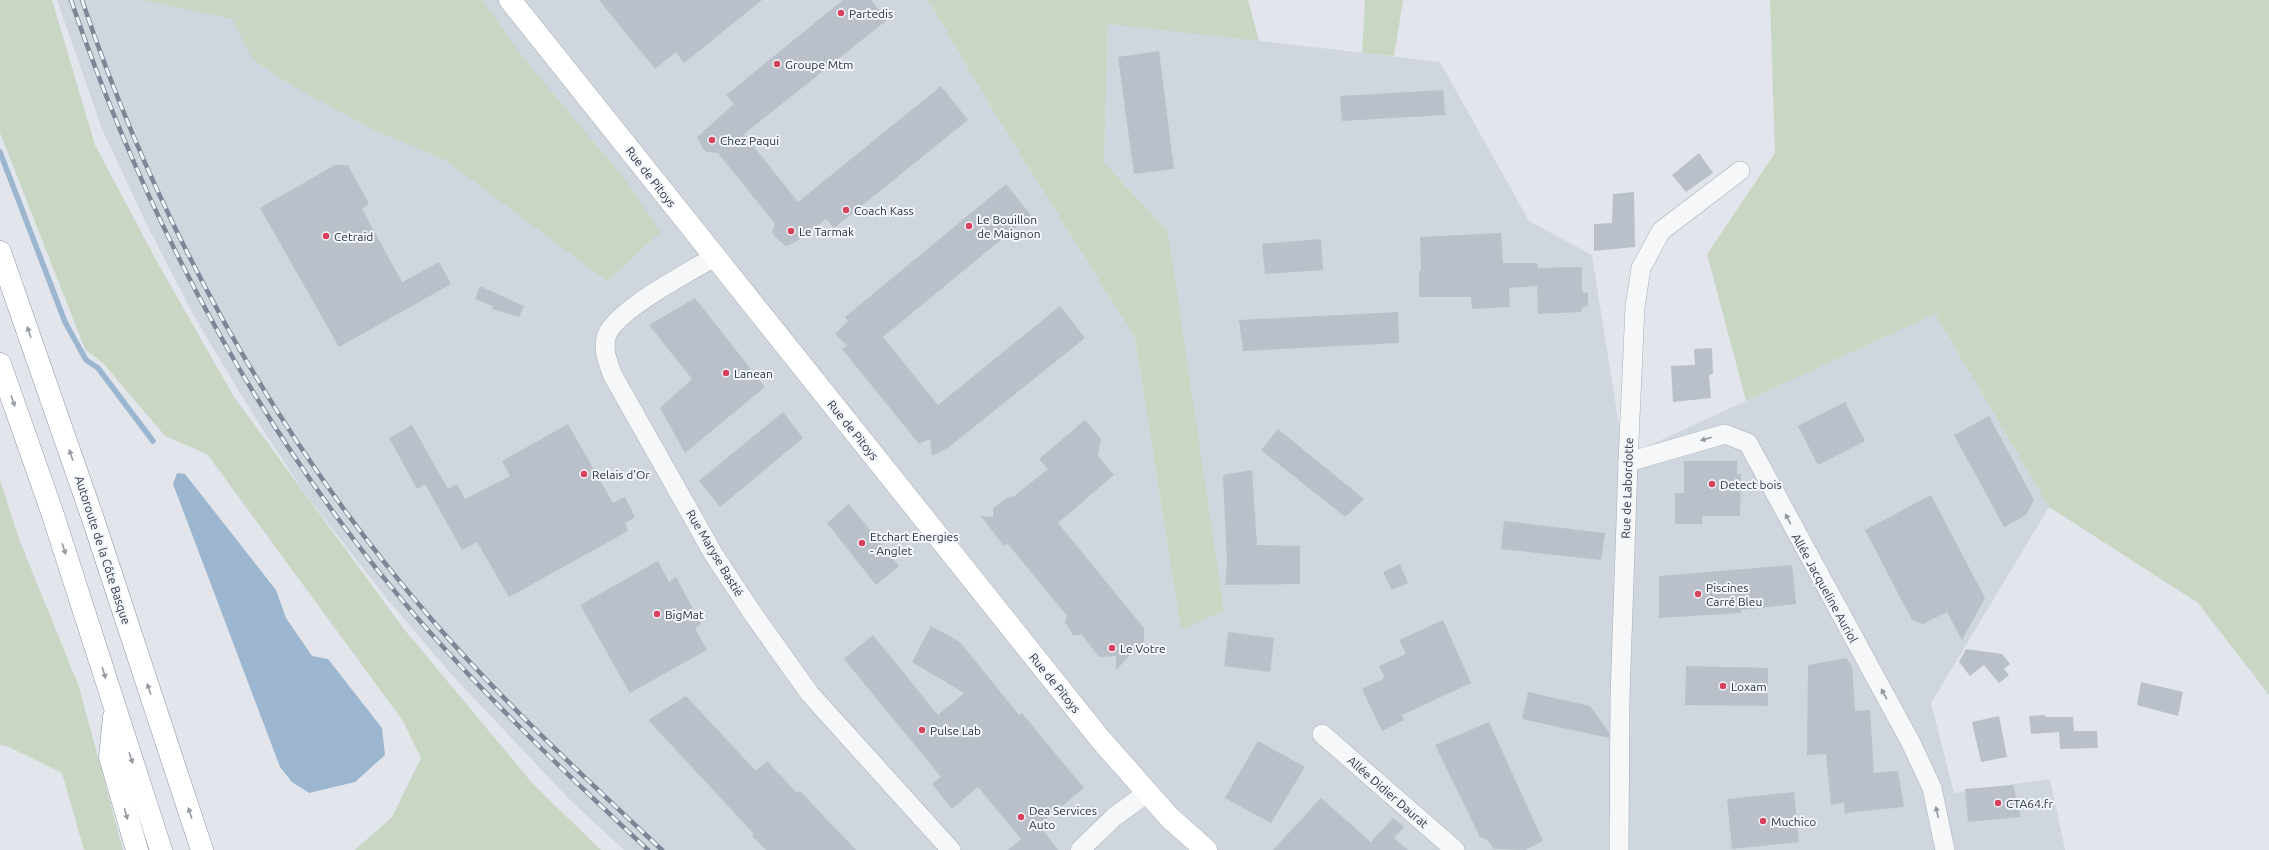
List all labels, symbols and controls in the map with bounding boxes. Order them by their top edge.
place label: Partedis [849,7,893,20]
marker: Partedis [836,8,846,18]
place label: Groupe Mtm [785,58,853,71]
marker: Groupe Mtm [772,59,782,69]
place label: Chez Paqui [720,134,779,147]
marker: Chez Paqui [707,135,717,145]
street label: Rue de Pitoys [623,144,679,210]
place label: Coach Kass [854,204,914,217]
marker: Coach Kass [841,205,851,215]
place label: Le Bouillon de Maignon [977,213,1041,240]
marker: Le Bouillon de Maignon [964,221,974,231]
place label: Le Tarmak [799,225,854,238]
marker: Le Tarmak [786,226,796,236]
place label: Cetraid [334,230,373,243]
marker: Cetraid [321,231,331,241]
one-way arrow [26,326,32,338]
place label: Lanean [734,367,773,380]
marker: Lanean [721,368,731,378]
one-way arrow [10,396,16,408]
street label: Rue de Pitoys [825,398,881,462]
one-way arrow [1699,436,1711,442]
street label: Rue de Labordotte [1619,437,1635,539]
one-way arrow [68,449,74,461]
place label: Relais d'Or [592,468,650,481]
marker: Relais d'Or [579,469,589,479]
street label: Autoroute de la Côte Basque [73,474,133,626]
place label: Detect bois [1720,478,1782,491]
marker: Detect bois [1707,479,1717,489]
street label: Rue Maryse Bastié [684,507,746,599]
one-way arrow [1784,513,1791,524]
place label: Etchart Energies - Anglet [870,530,958,557]
street label: Allée Jacqueline Auriol [1790,531,1860,645]
marker: Etchart Energies - Anglet [857,538,867,548]
one-way arrow [61,544,67,556]
place label: Piscines Carré Bleu [1706,581,1762,608]
marker: Piscines Carré Bleu [1693,589,1703,599]
place label: BigMat [665,608,704,621]
marker: BigMat [652,609,662,619]
place label: Le Votre [1120,642,1166,655]
marker: Le Votre [1107,643,1117,653]
street label: Rue de Pitoys [1027,651,1083,715]
one-way arrow [101,667,107,679]
place label: Loxam [1731,680,1767,693]
marker: Loxam [1718,681,1728,691]
one-way arrow [146,683,152,695]
one-way arrow [1881,688,1887,700]
place label: Pulse Lab [930,724,981,737]
marker: Pulse Lab [917,725,927,735]
one-way arrow [129,753,135,765]
street label: Allée Didier Daurat [1345,754,1431,831]
place label: CTA64.fr [2006,797,2053,810]
marker: CTA64.fr [1993,798,2003,808]
place label: Dea Services Auto [1029,804,1097,831]
one-way arrow [1933,806,1939,818]
one-way arrow [186,807,192,819]
one-way arrow [124,808,130,821]
marker: Dea Services Auto [1016,812,1026,822]
place label: Muchico [1771,815,1816,828]
marker: Muchico [1758,816,1768,826]

